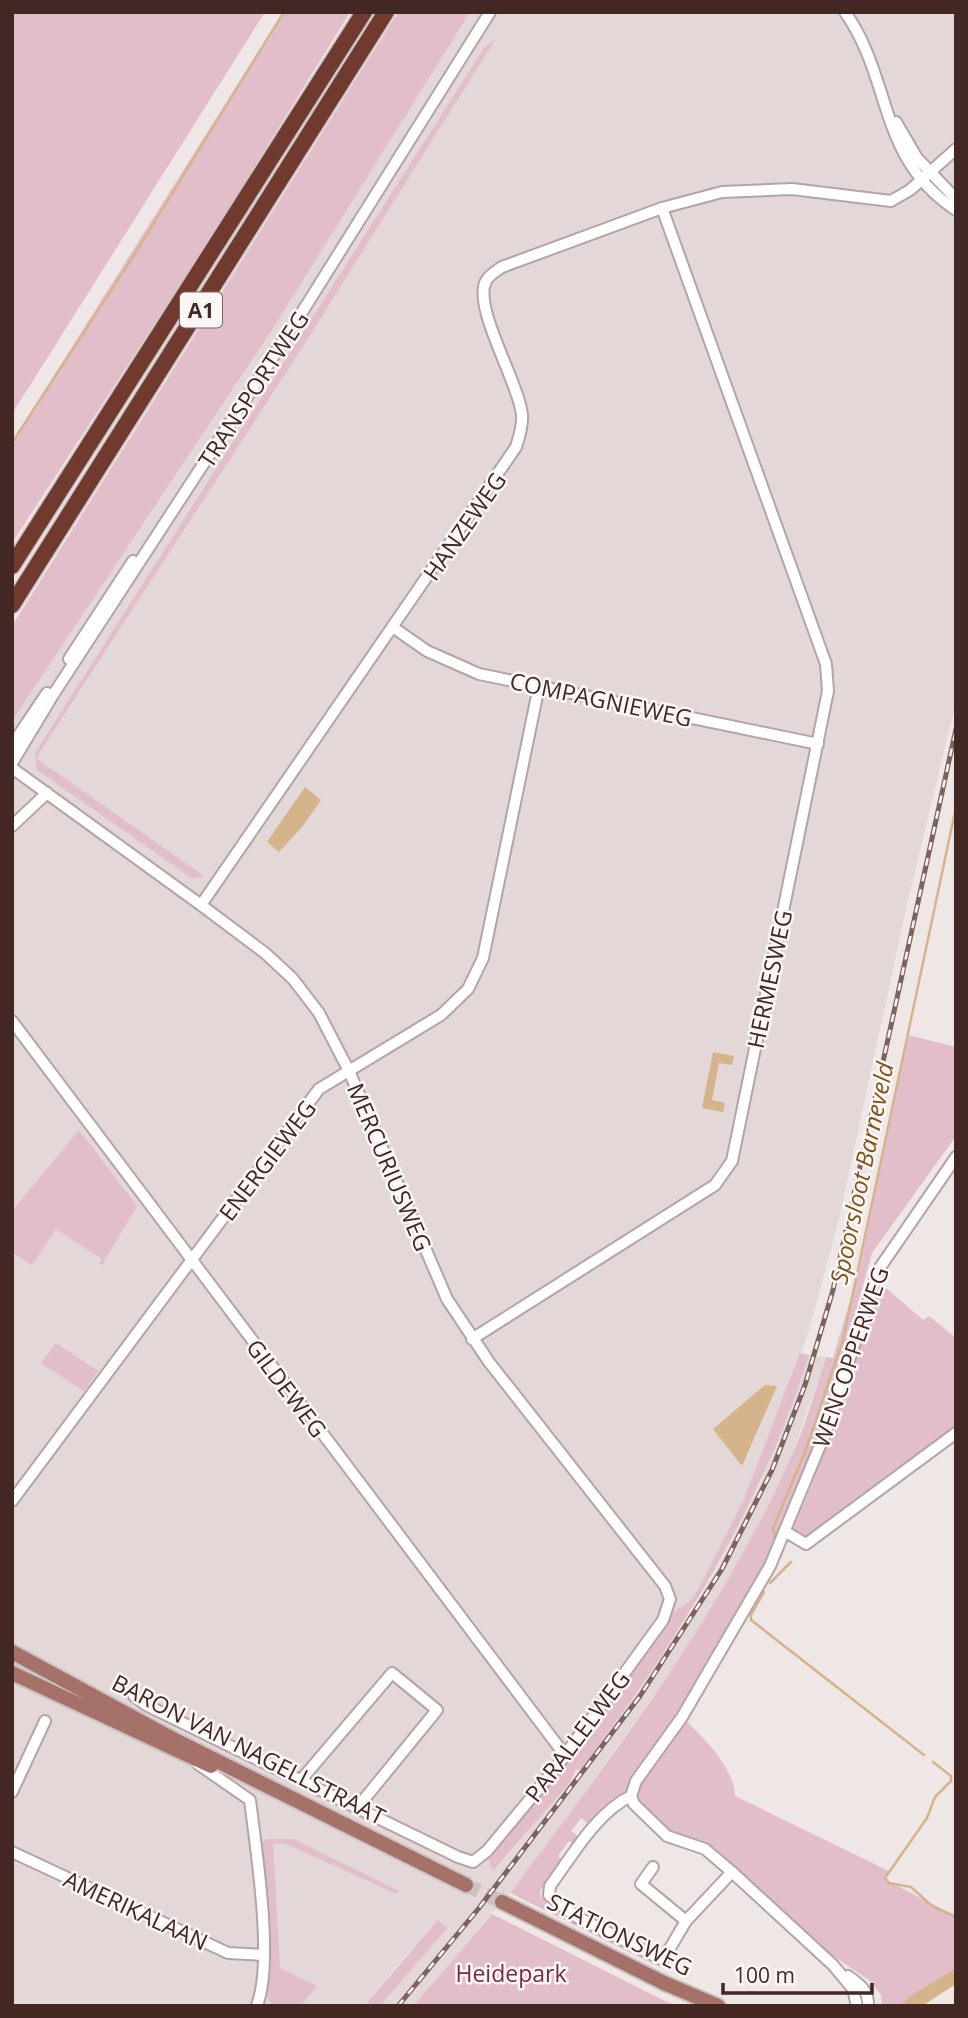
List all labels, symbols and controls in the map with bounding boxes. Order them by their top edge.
road number: A1 [180,292,222,328]
street label: TRANSPORTWEG [190,305,316,473]
street label: HANZEWEG [415,465,513,587]
street label: COMPAGNIEWEG [507,664,695,734]
street label: HERMESWEG [739,907,799,1051]
water label: Spoorsloot Barneveld [821,1058,901,1287]
street label: MERCURIUSWEG [340,1078,440,1256]
street label: ENERGIEWEG [211,1093,323,1227]
street label: WENCOPPERWEG [804,1262,896,1452]
street label: GILDEWEG [240,1332,334,1444]
street label: PARALLELWEG [517,1664,637,1808]
street label: BARON VAN NAGELLSTRAAT [107,1666,392,1832]
street label: AMERIKALAAN [59,1863,213,1957]
street label: STATIONSWEG [542,1885,698,1983]
scale bar [723,1952,872,1996]
park label: Heidepark [455,1957,567,1989]
text: 100 m [734,1961,795,1989]

